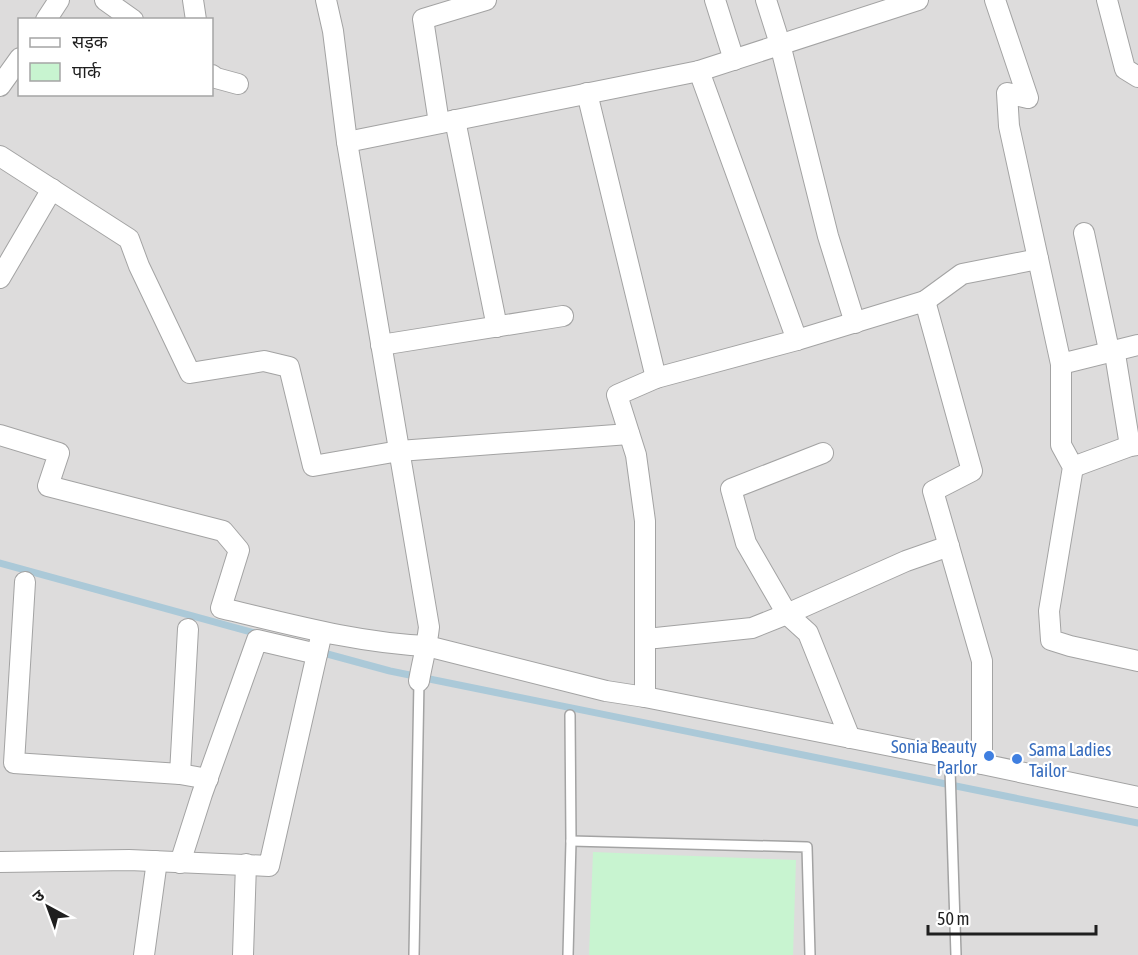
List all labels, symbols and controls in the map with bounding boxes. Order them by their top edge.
legend [18,18,213,96]
text: सड़क [72,31,109,52]
text: पार्क [72,61,102,82]
place label: Sonia Beauty Parlor [891,736,978,778]
place label: Sama Ladies Tailor [1029,739,1111,781]
marker: Sonia Beauty Parlor [982,749,996,763]
marker: Sama Ladies Tailor [1010,752,1024,766]
north arrow [18,877,78,937]
text: उ [29,885,48,906]
scale bar [928,898,1096,936]
text: 50 m [937,908,969,929]

